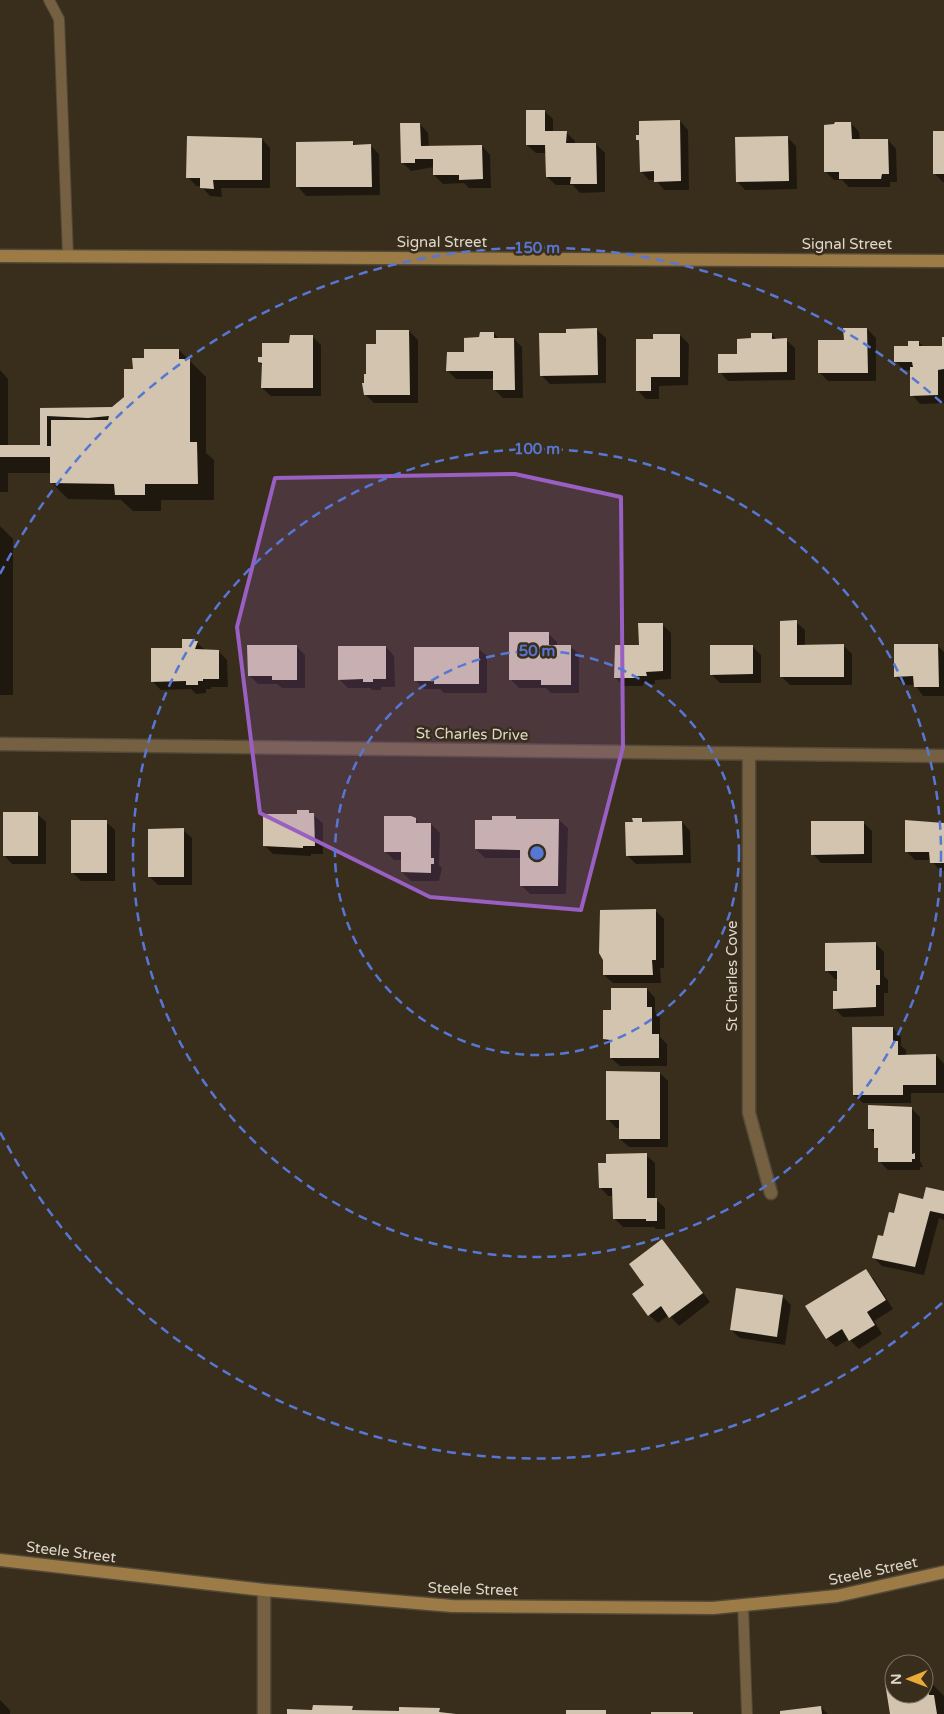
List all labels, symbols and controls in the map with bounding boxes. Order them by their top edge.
street label: Signal Street [397,233,487,251]
street label: Signal Street [802,235,892,253]
text: 150 m [514,239,560,257]
text: 100 m [514,440,560,458]
text: 50 m [519,642,555,660]
street label: St Charles Drive [416,724,528,744]
centre of rings [528,844,546,862]
street label: St Charles Cove [723,920,741,1032]
street label: Steele Street [25,1538,117,1566]
street label: Steele Street [827,1553,919,1589]
street label: Steele Street [427,1578,519,1600]
north arrow [884,1654,934,1704]
text: N [888,1673,905,1685]

